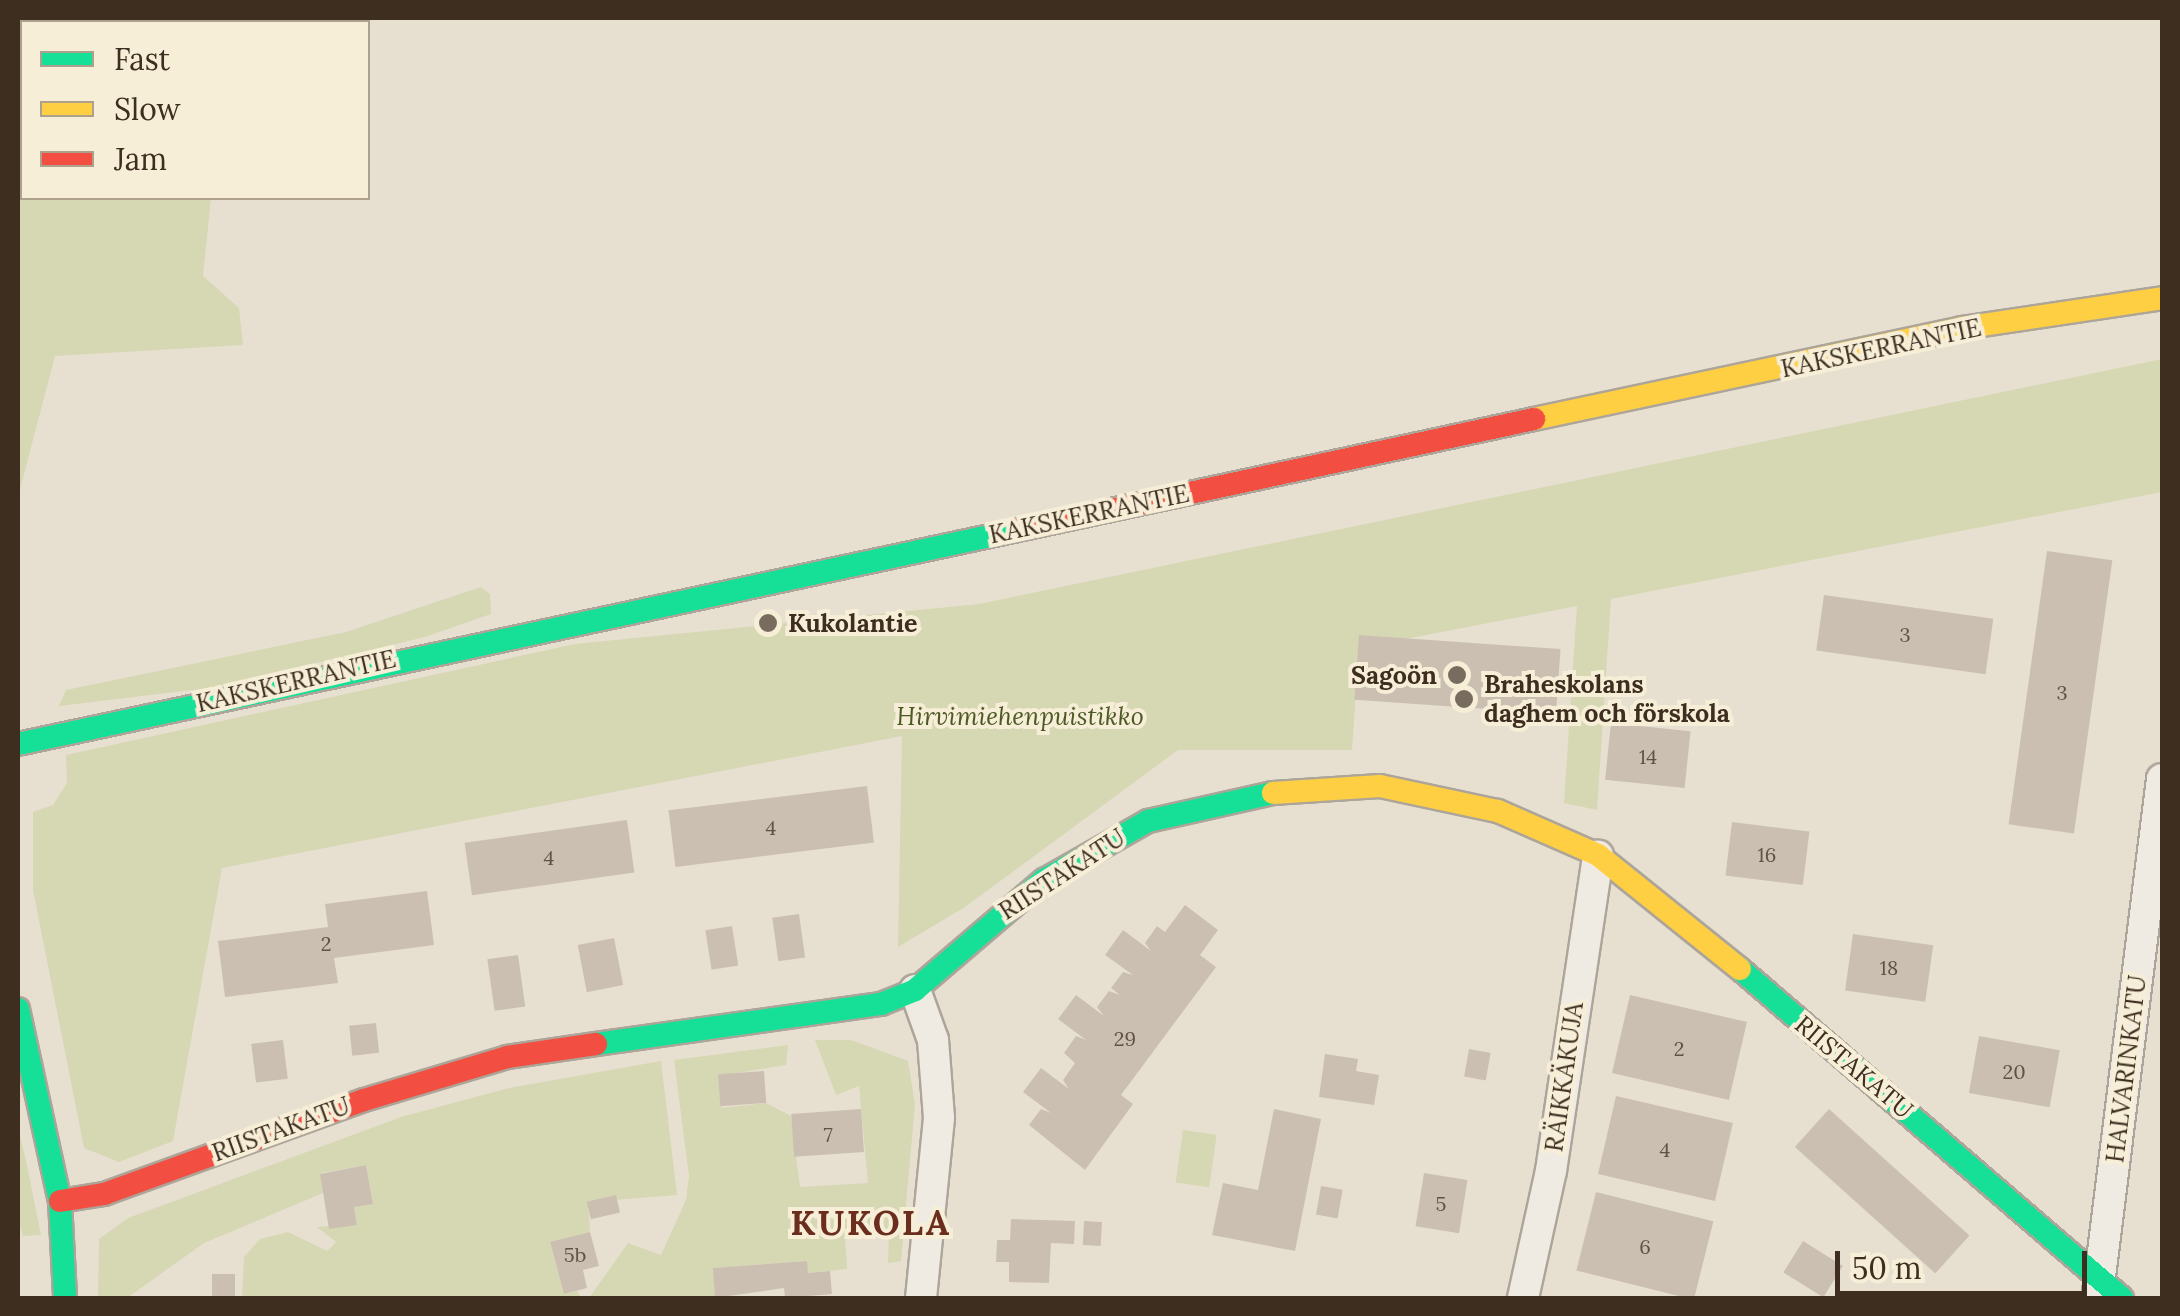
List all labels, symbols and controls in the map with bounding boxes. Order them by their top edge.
legend [20,20,370,200]
text: Fast [114,40,170,78]
text: Slow [114,90,180,128]
text: Jam [114,140,167,178]
street label: KAKSKERRANTIE [1778,312,1984,384]
street label: KAKSKERRANTIE [986,478,1192,550]
place label: Kukolantie [788,608,917,638]
marker: Kukolantie [757,612,779,634]
house number: 3 [1899,622,1911,646]
street label: KAKSKERRANTIE [193,643,399,719]
place label: Sagoön [1351,660,1437,690]
marker: Sagoön [1446,664,1468,686]
place label: Braheskolans daghem och förskola [1484,670,1730,729]
house number: 3 [2056,680,2068,704]
marker: Braheskolans daghem och förskola [1453,688,1475,710]
park label: Hirvimiehenpuistikko [896,701,1144,731]
house number: 14 [1639,744,1657,768]
house number: 4 [766,815,776,839]
street label: RIISTAKATU [993,822,1131,926]
house number: 16 [1758,842,1776,866]
house number: 4 [544,845,554,869]
house number: 2 [321,931,331,955]
house number: 18 [1880,955,1898,979]
street label: HALVARINKATU [2100,974,2152,1164]
street label: RÄIKKÄKUJA [1539,1000,1589,1154]
street label: RIISTAKATU [1789,1009,1919,1125]
house number: 29 [1114,1026,1136,1050]
house number: 2 [1674,1036,1684,1060]
house number: 20 [2002,1059,2026,1083]
street label: RIISTAKATU [208,1090,354,1168]
house number: 7 [823,1122,833,1146]
house number: 4 [1660,1137,1670,1161]
house number: 5 [1436,1191,1446,1215]
district label: KUKOLA [790,1202,952,1244]
scale bar [1840,1231,2092,1293]
house number: 6 [1639,1234,1651,1258]
house number: 5b [564,1242,586,1266]
text: 50 m [1852,1249,1922,1287]

